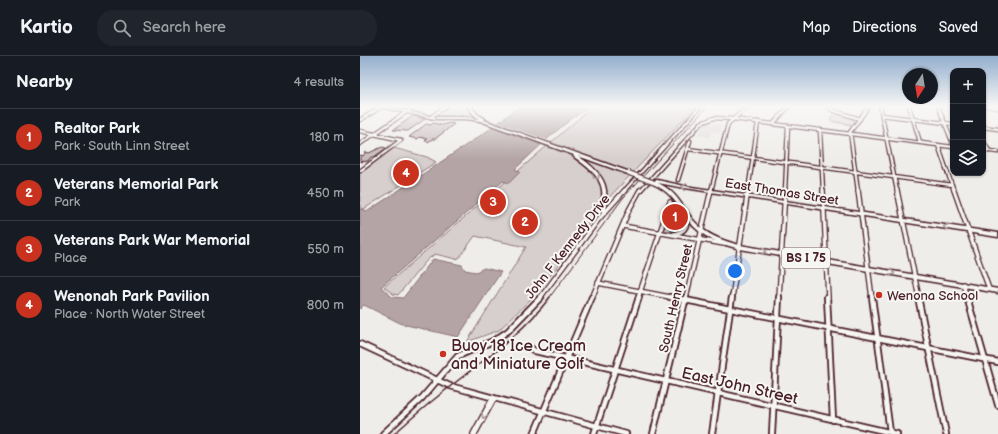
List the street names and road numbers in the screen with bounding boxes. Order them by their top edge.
street label: East Thomas Street [724,175,840,209]
street label: John F Kennedy Drive [522,191,614,302]
street label: South Henry Street [656,242,696,354]
road number: BS I 75 [782,248,830,268]
street label: East John Street [680,364,800,409]

